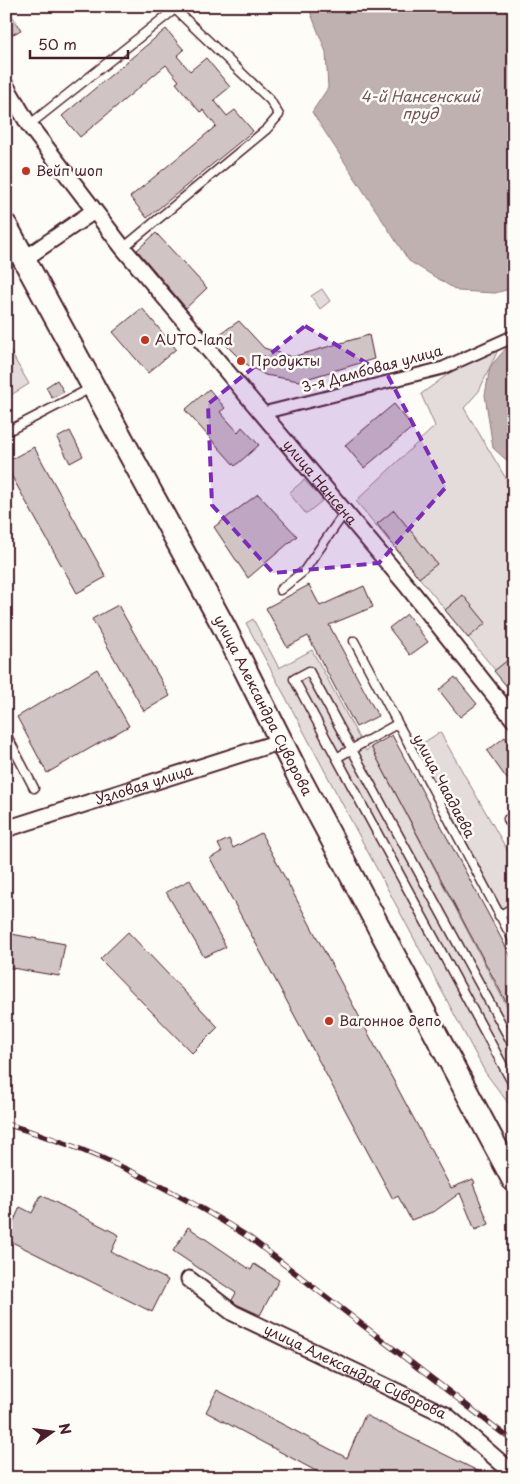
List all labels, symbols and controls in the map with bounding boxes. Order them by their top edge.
scale bar [30,28,128,60]
text: 50 m [38,32,77,55]
water label: 4-й Нансенский пруд [361,84,482,124]
place label: Вейп шоп [36,160,103,181]
marker: Вейп шоп [20,165,32,177]
place label: AUTO-land [155,329,233,350]
marker: AUTO-land [139,334,151,346]
street label: 3-я Дамбовая улица [299,340,445,397]
place label: Продукты [251,350,320,371]
marker: Продукты [235,355,247,367]
street label: улица Нансена [278,435,362,529]
street label: улица Александра Суворова [209,611,318,800]
street label: улица Чаадаева [408,730,481,842]
street label: Узловая улица [92,759,196,810]
place label: Вагонное депо [339,1010,441,1031]
marker: Вагонное депо [323,1015,335,1027]
street label: улица Александра Суворова [261,1318,450,1424]
north arrow [28,1406,78,1456]
text: N [54,1421,77,1437]

